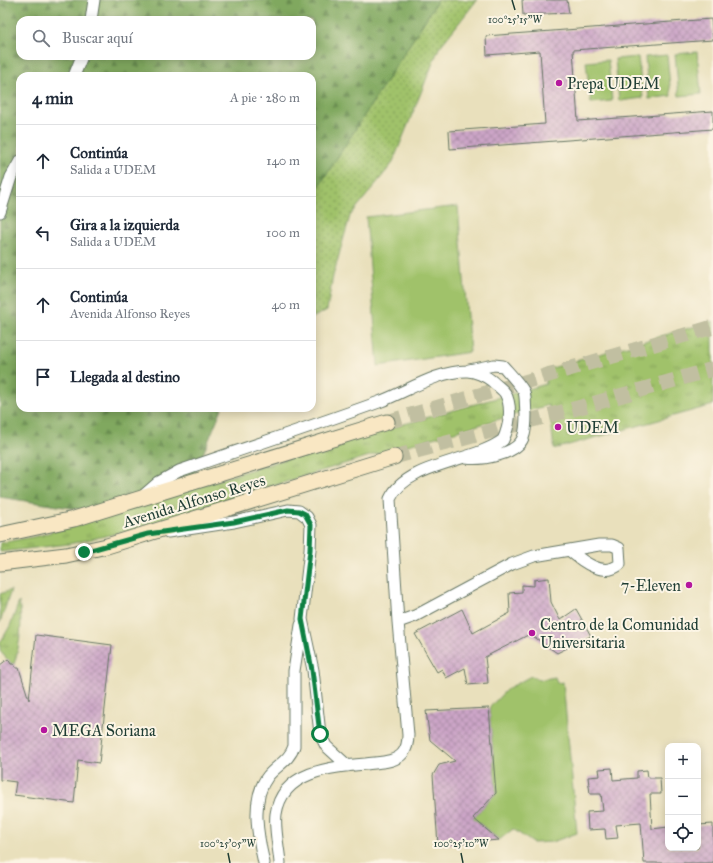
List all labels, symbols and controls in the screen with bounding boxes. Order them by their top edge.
text: 100°25'15"W [488,14,542,26]
search box [16,16,316,60]
icon: search [30,27,52,49]
text: Buscar aquí [62,29,133,47]
place label: Prepa UDEM [567,74,660,93]
marker: Prepa UDEM [554,78,564,88]
text: 4 min [32,88,73,109]
text: A pie · 280 m [230,90,300,106]
text: Continúa [70,144,128,162]
icon: ahead [32,150,54,172]
text: 140 m [266,153,300,169]
text: Salida a UDEM [70,162,156,178]
text: Gira a la izquierda [70,216,179,234]
icon: left [32,222,54,244]
text: 100 m [266,225,300,241]
text: Salida a UDEM [70,234,156,250]
text: Continúa [70,288,128,306]
icon: ahead [32,294,54,316]
text: 40 m [271,297,300,313]
text: Avenida Alfonso Reyes [70,306,190,322]
icon: arrive [32,366,54,388]
text: Llegada al destino [70,368,180,386]
place label: UDEM [566,418,619,437]
marker: UDEM [553,422,563,432]
street label: Avenida Alfonso Reyes [120,470,268,532]
route end [75,543,93,561]
place label: 7-Eleven [621,576,681,595]
marker: 7-Eleven [684,580,694,590]
place label: Centro de la Comunidad Universitaria [540,615,699,652]
marker: Centro de la Comunidad Universitaria [527,628,537,638]
place label: MEGA Soriana [52,721,156,740]
marker: MEGA Soriana [39,725,49,735]
route start [311,725,329,743]
map controls [665,743,701,851]
button: + [665,743,701,779]
button: − [665,779,701,815]
button: locate [665,815,701,851]
text: 100°25'05"W [200,838,256,850]
text: 100°25'10"W [433,838,489,850]

